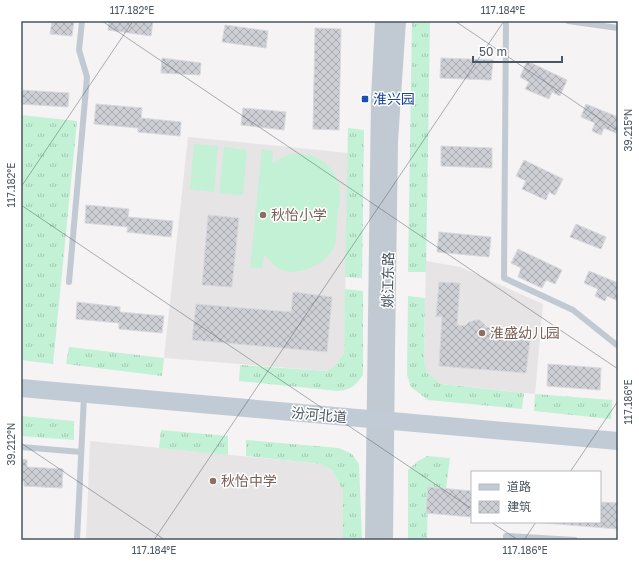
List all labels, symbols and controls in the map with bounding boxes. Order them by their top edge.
text: 117.182°E [110,4,154,16]
text: 117.184°E [481,4,525,16]
scale bar [473,38,562,64]
text: 50 m [479,44,507,59]
place label: 淮兴园 [373,90,415,107]
marker: 淮兴园 [360,94,370,104]
text: 39.215°N [622,109,634,151]
text: 117.182°E [5,163,17,207]
place label: 秋怡小学 [271,206,327,223]
marker: 秋怡小学 [258,210,268,220]
street label: 姚江东路 [379,252,396,308]
place label: 淮盛幼儿园 [490,324,560,341]
marker: 淮盛幼儿园 [477,328,487,338]
text: 117.186°E [622,380,634,425]
street label: 汾河北道 [290,404,348,425]
text: 39.212°N [5,423,17,465]
legend [471,471,601,523]
place label: 秋怡中学 [221,472,277,489]
marker: 秋怡中学 [208,476,218,486]
text: 道路 [507,479,531,494]
text: 建筑 [507,499,531,514]
text: 117.184°E [132,544,176,556]
text: 117.186°E [503,544,548,556]

